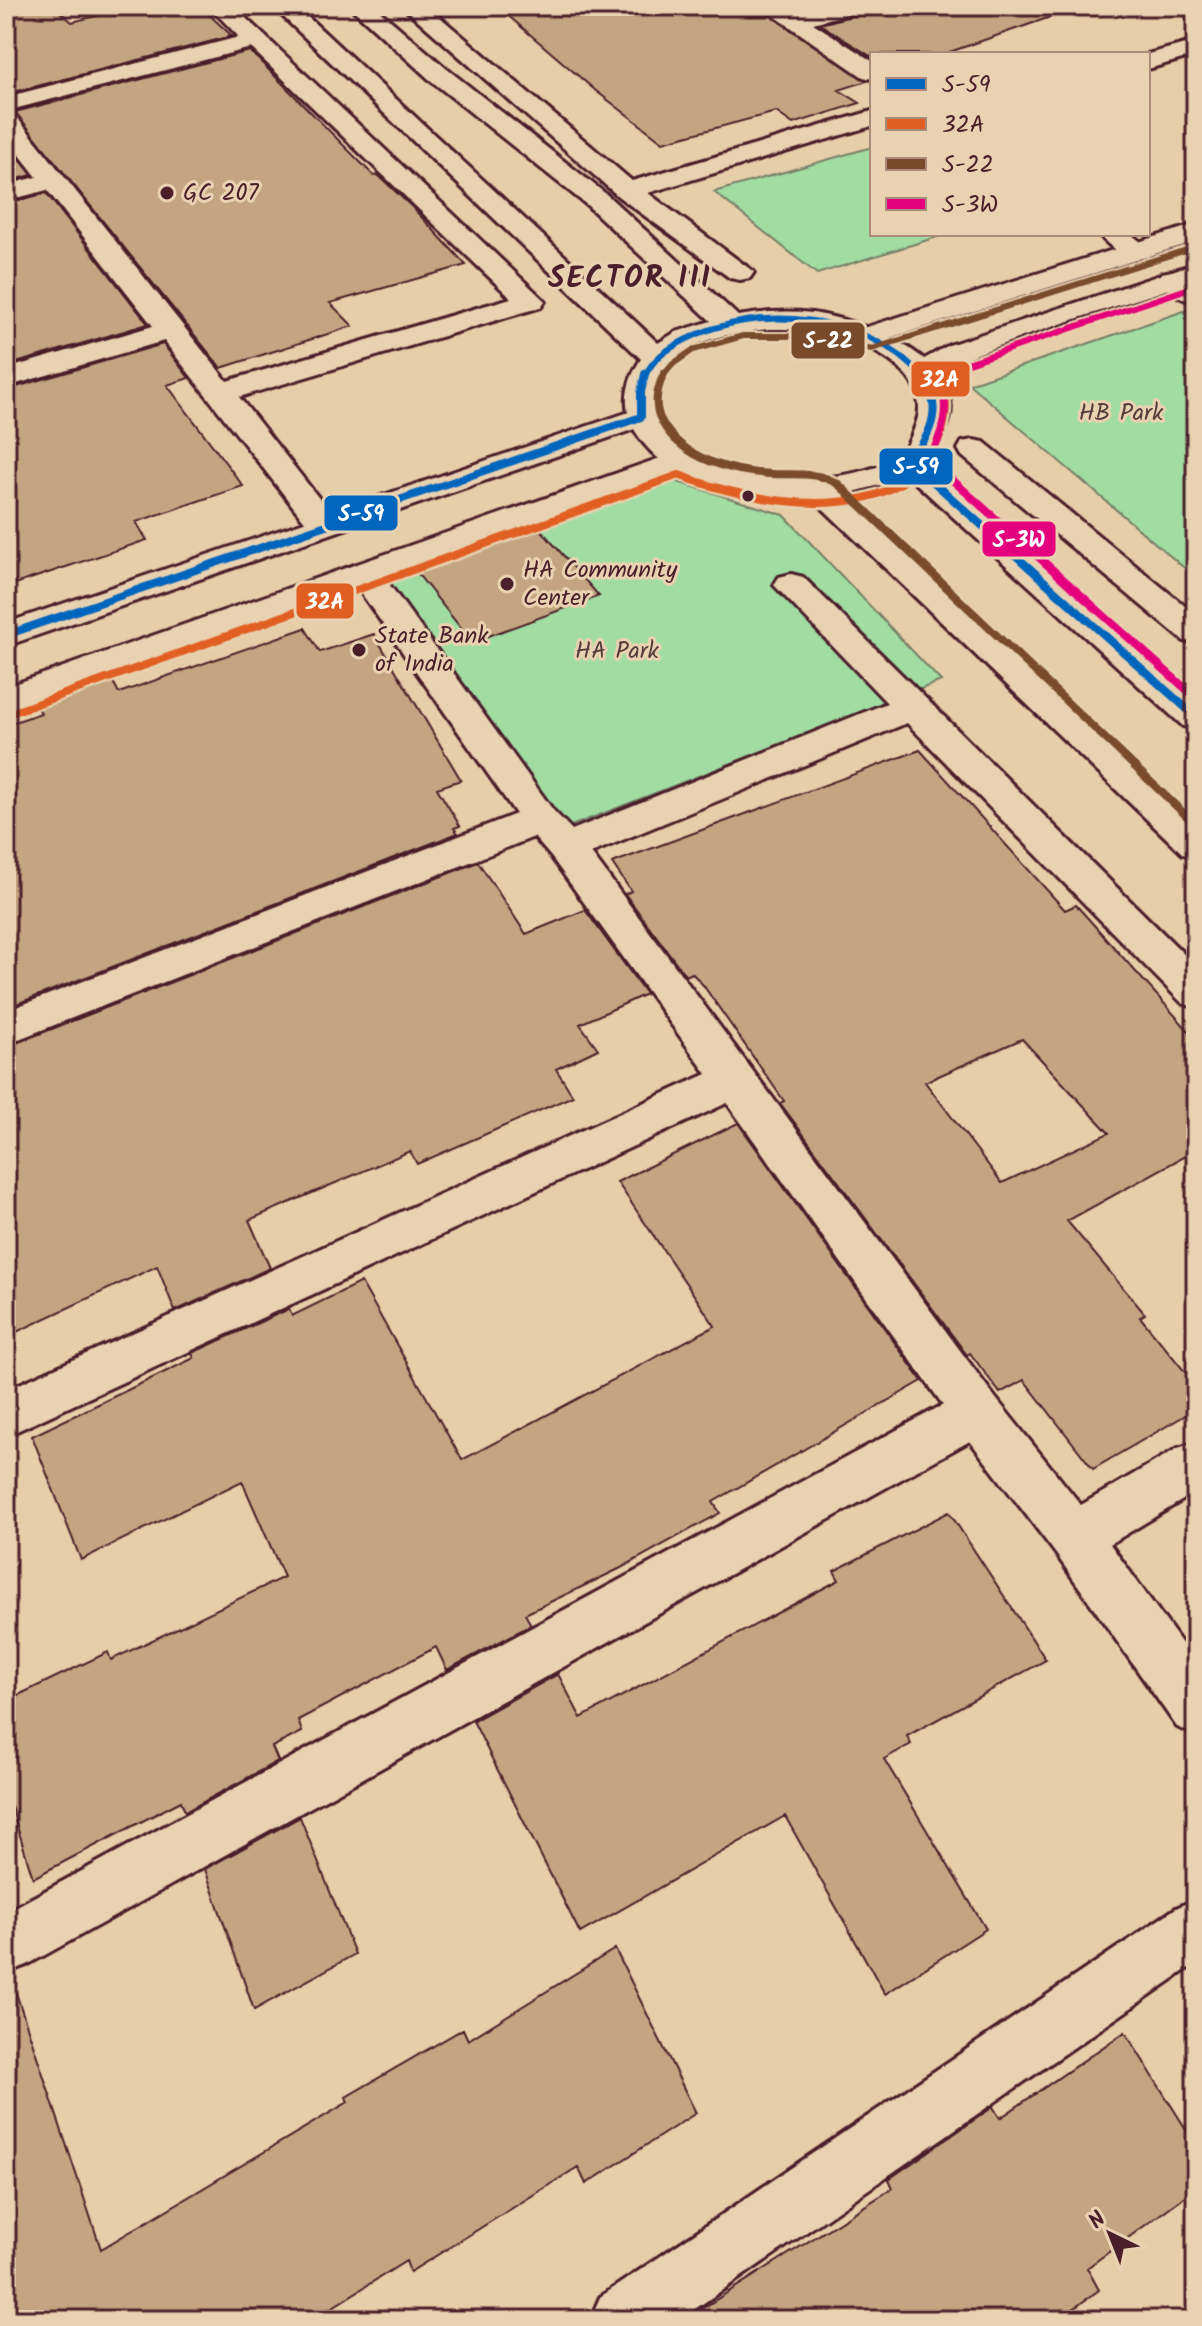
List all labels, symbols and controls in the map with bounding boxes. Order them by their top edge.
legend [870,52,1150,236]
text: S-59 [942,66,991,105]
text: 32A [942,106,984,145]
text: S-22 [942,146,994,185]
place label: GC 207 [183,174,260,213]
marker: GC 207 [158,184,176,202]
text: S-3W [942,186,998,225]
district label: SECTOR III [548,255,712,303]
line badge: S-22 [790,321,866,360]
text: S-22 [803,325,853,360]
line badge: 32A [910,360,971,398]
text: 32A [920,364,959,399]
park label: HB Park [1079,394,1164,433]
line badge: S-59 [878,447,954,486]
text: S-59 [893,451,939,486]
unlabelled marker [740,488,756,504]
line badge: S-59 [323,494,399,532]
text: S-59 [338,498,384,533]
line badge: S-3W [981,520,1057,558]
text: S-3W [992,524,1046,559]
place label: HA Community Center [523,551,678,618]
marker: HA Community Center [498,575,516,593]
line badge: 32A [295,582,355,620]
text: 32A [305,586,344,621]
place label: State Bank of India [375,617,489,684]
park label: HA Park [575,632,660,671]
marker: State Bank of India [350,641,368,659]
north arrow [1070,2194,1150,2274]
text: N [1081,2204,1115,2239]

